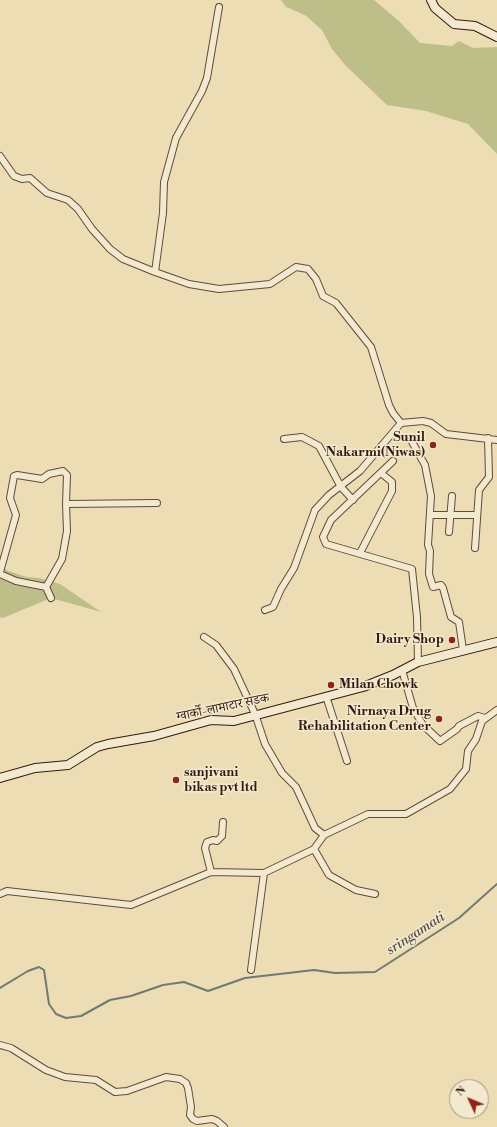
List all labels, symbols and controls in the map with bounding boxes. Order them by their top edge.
place label: Sunil Nakarmi(Niwas) [326,430,425,461]
marker: Sunil Nakarmi(Niwas) [428,440,438,450]
place label: Dairy Shop [376,632,444,648]
marker: Dairy Shop [447,635,457,645]
place label: Milan Chowk [339,677,418,693]
marker: Milan Chowk [326,680,336,690]
street label: ग्वार्को-लामाटार सडक [175,691,271,725]
place label: Nirnaya Drug Rehabilitation Center [298,704,431,735]
marker: Nirnaya Drug Rehabilitation Center [434,714,444,724]
place label: sanjivani bikas pvt ltd [184,765,258,796]
marker: sanjivani bikas pvt ltd [171,775,181,785]
water label: sringamati [384,909,448,959]
north arrow [449,1079,489,1119]
text: N [453,1083,469,1099]

